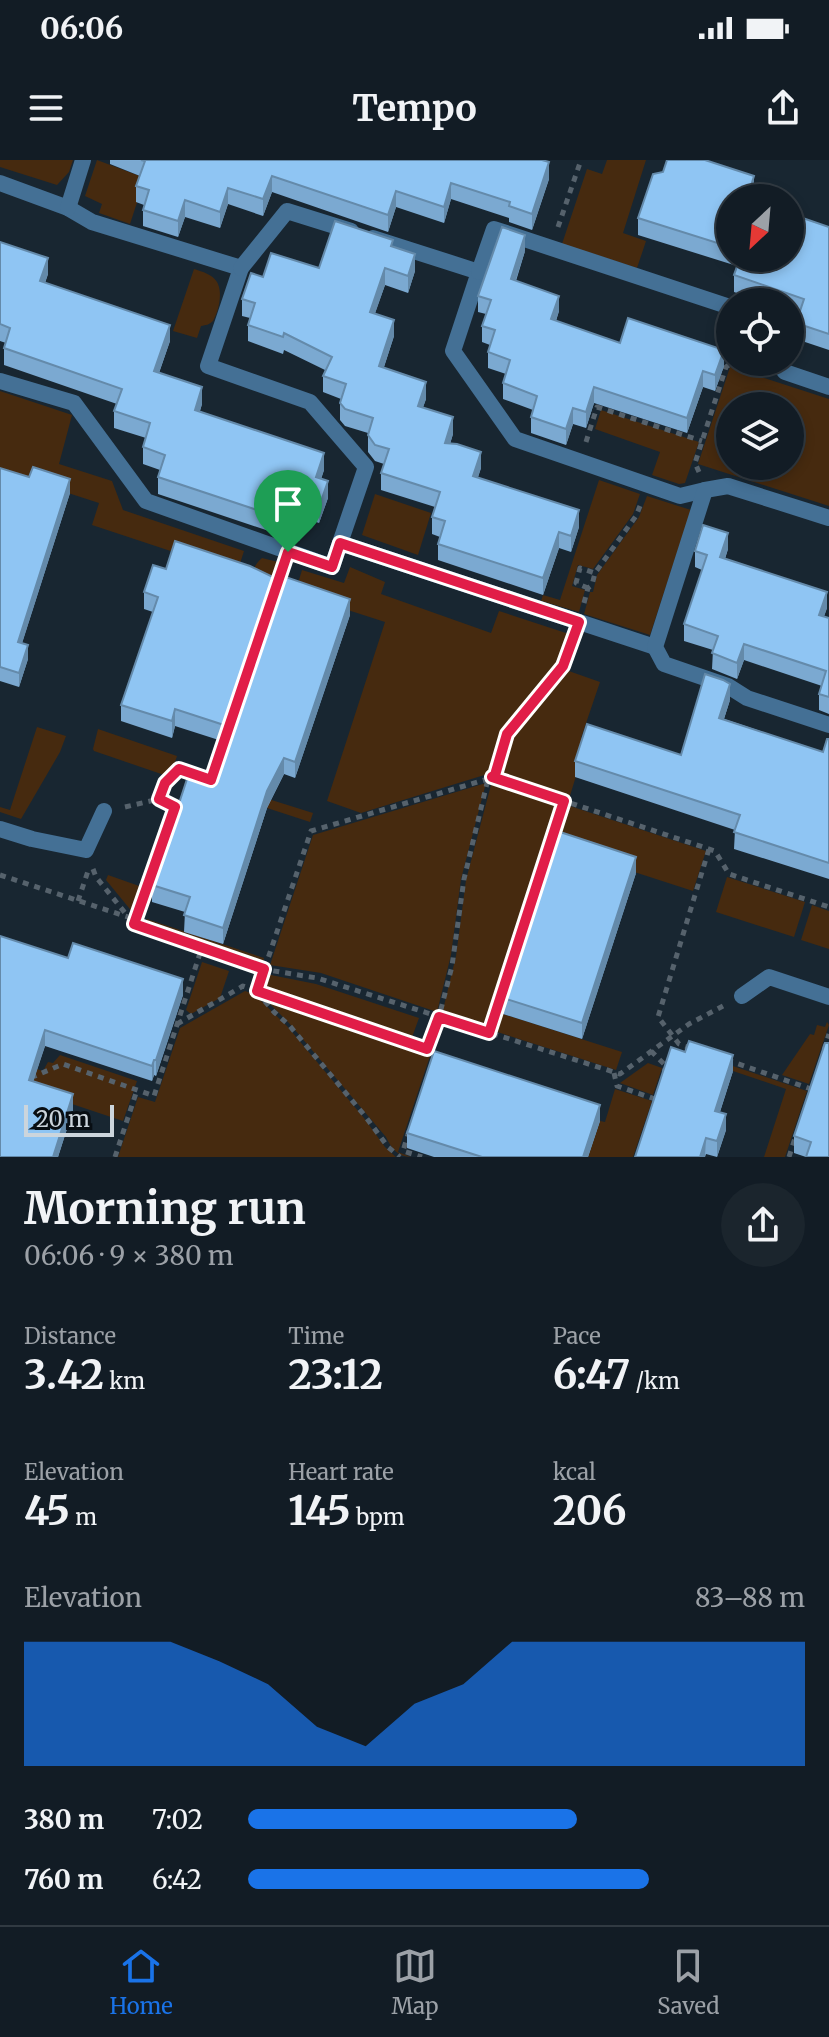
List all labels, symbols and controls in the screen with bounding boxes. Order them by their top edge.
text: 06:06 [40,9,123,47]
icon: menu [24,86,68,130]
text: Tempo [352,86,477,131]
icon: share [761,86,805,130]
north arrow [716,184,804,272]
map controls [716,184,804,480]
button: locate [716,288,804,376]
button: layers [716,392,804,480]
pin [254,470,322,552]
icon: arrive [266,482,310,526]
scale bar [24,1101,114,1137]
text: 20 m [36,1105,90,1133]
text: Morning run [24,1181,306,1236]
button: share [721,1183,805,1267]
text: 06:06 · 9 × 380 m [24,1239,234,1272]
text: Distance [24,1322,116,1350]
text: Time [288,1322,344,1350]
text: Pace [553,1322,601,1350]
text: 3.42 [24,1350,104,1400]
text: 23:12 [288,1350,383,1400]
text: 6:47 [553,1350,630,1400]
text: km [104,1367,145,1395]
text: /km [630,1367,680,1395]
text: Elevation [24,1458,124,1486]
text: Heart rate [288,1458,394,1486]
text: kcal [553,1458,596,1486]
text: 45 [24,1486,70,1536]
text: 145 [288,1486,351,1536]
text: 206 [553,1486,627,1536]
text: m [70,1503,97,1531]
text: bpm [351,1503,405,1531]
text: Elevation [24,1581,142,1614]
text: 83–88 m [695,1581,805,1614]
text: 380 m [24,1803,104,1836]
text: 7:02 [152,1803,203,1836]
text: 760 m [24,1863,103,1896]
text: 6:42 [152,1863,202,1896]
tab: Home [109,1944,173,2020]
tab: Map [392,1944,438,2020]
tab: Saved [657,1944,720,2020]

